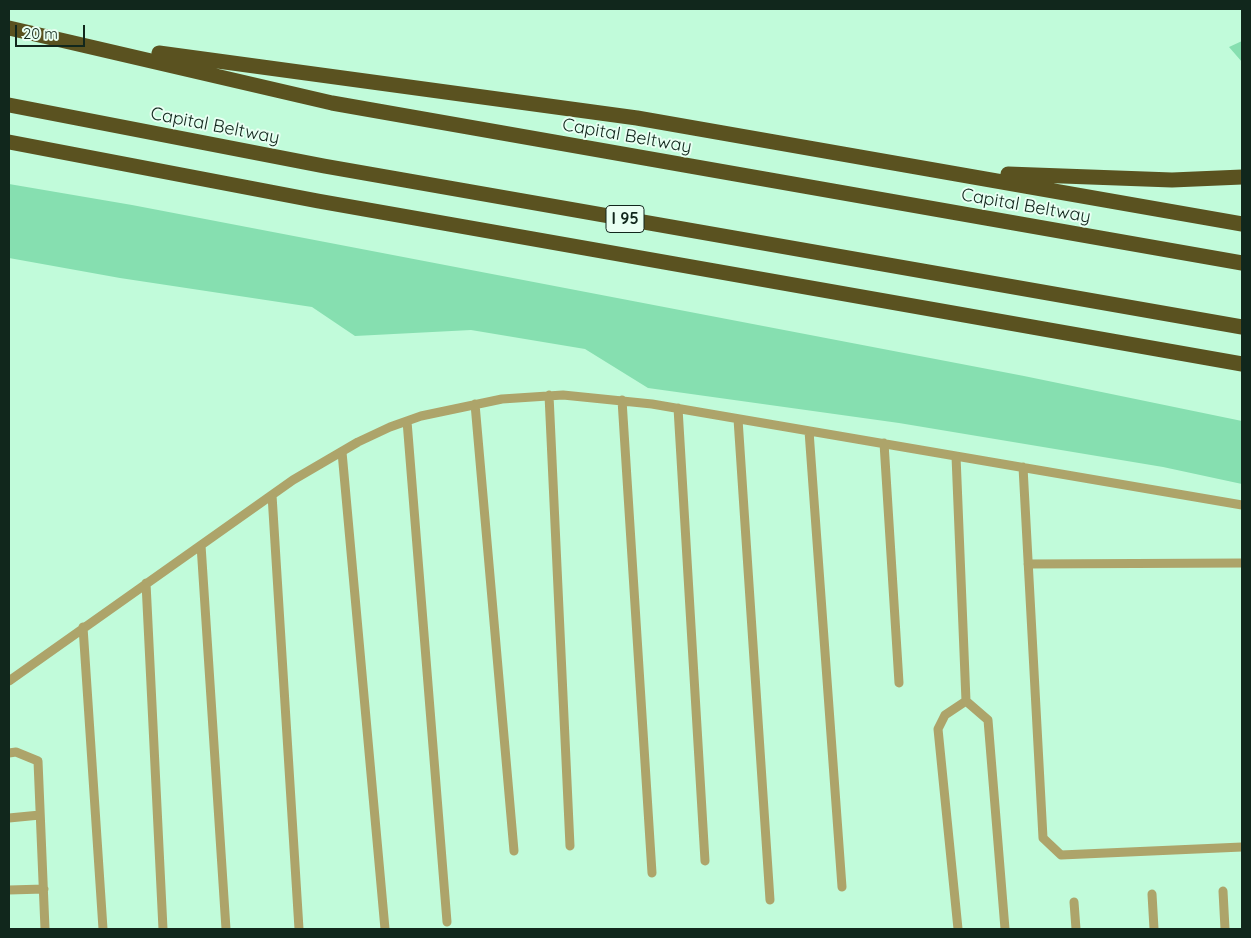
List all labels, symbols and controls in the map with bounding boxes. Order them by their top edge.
scale bar [18,15,88,47]
text: 20 m [23,24,58,43]
street label: Capital Beltway [149,103,281,149]
street label: Capital Beltway [561,114,693,158]
street label: Capital Beltway [960,184,1092,228]
road number: I 95 [606,205,644,232]

